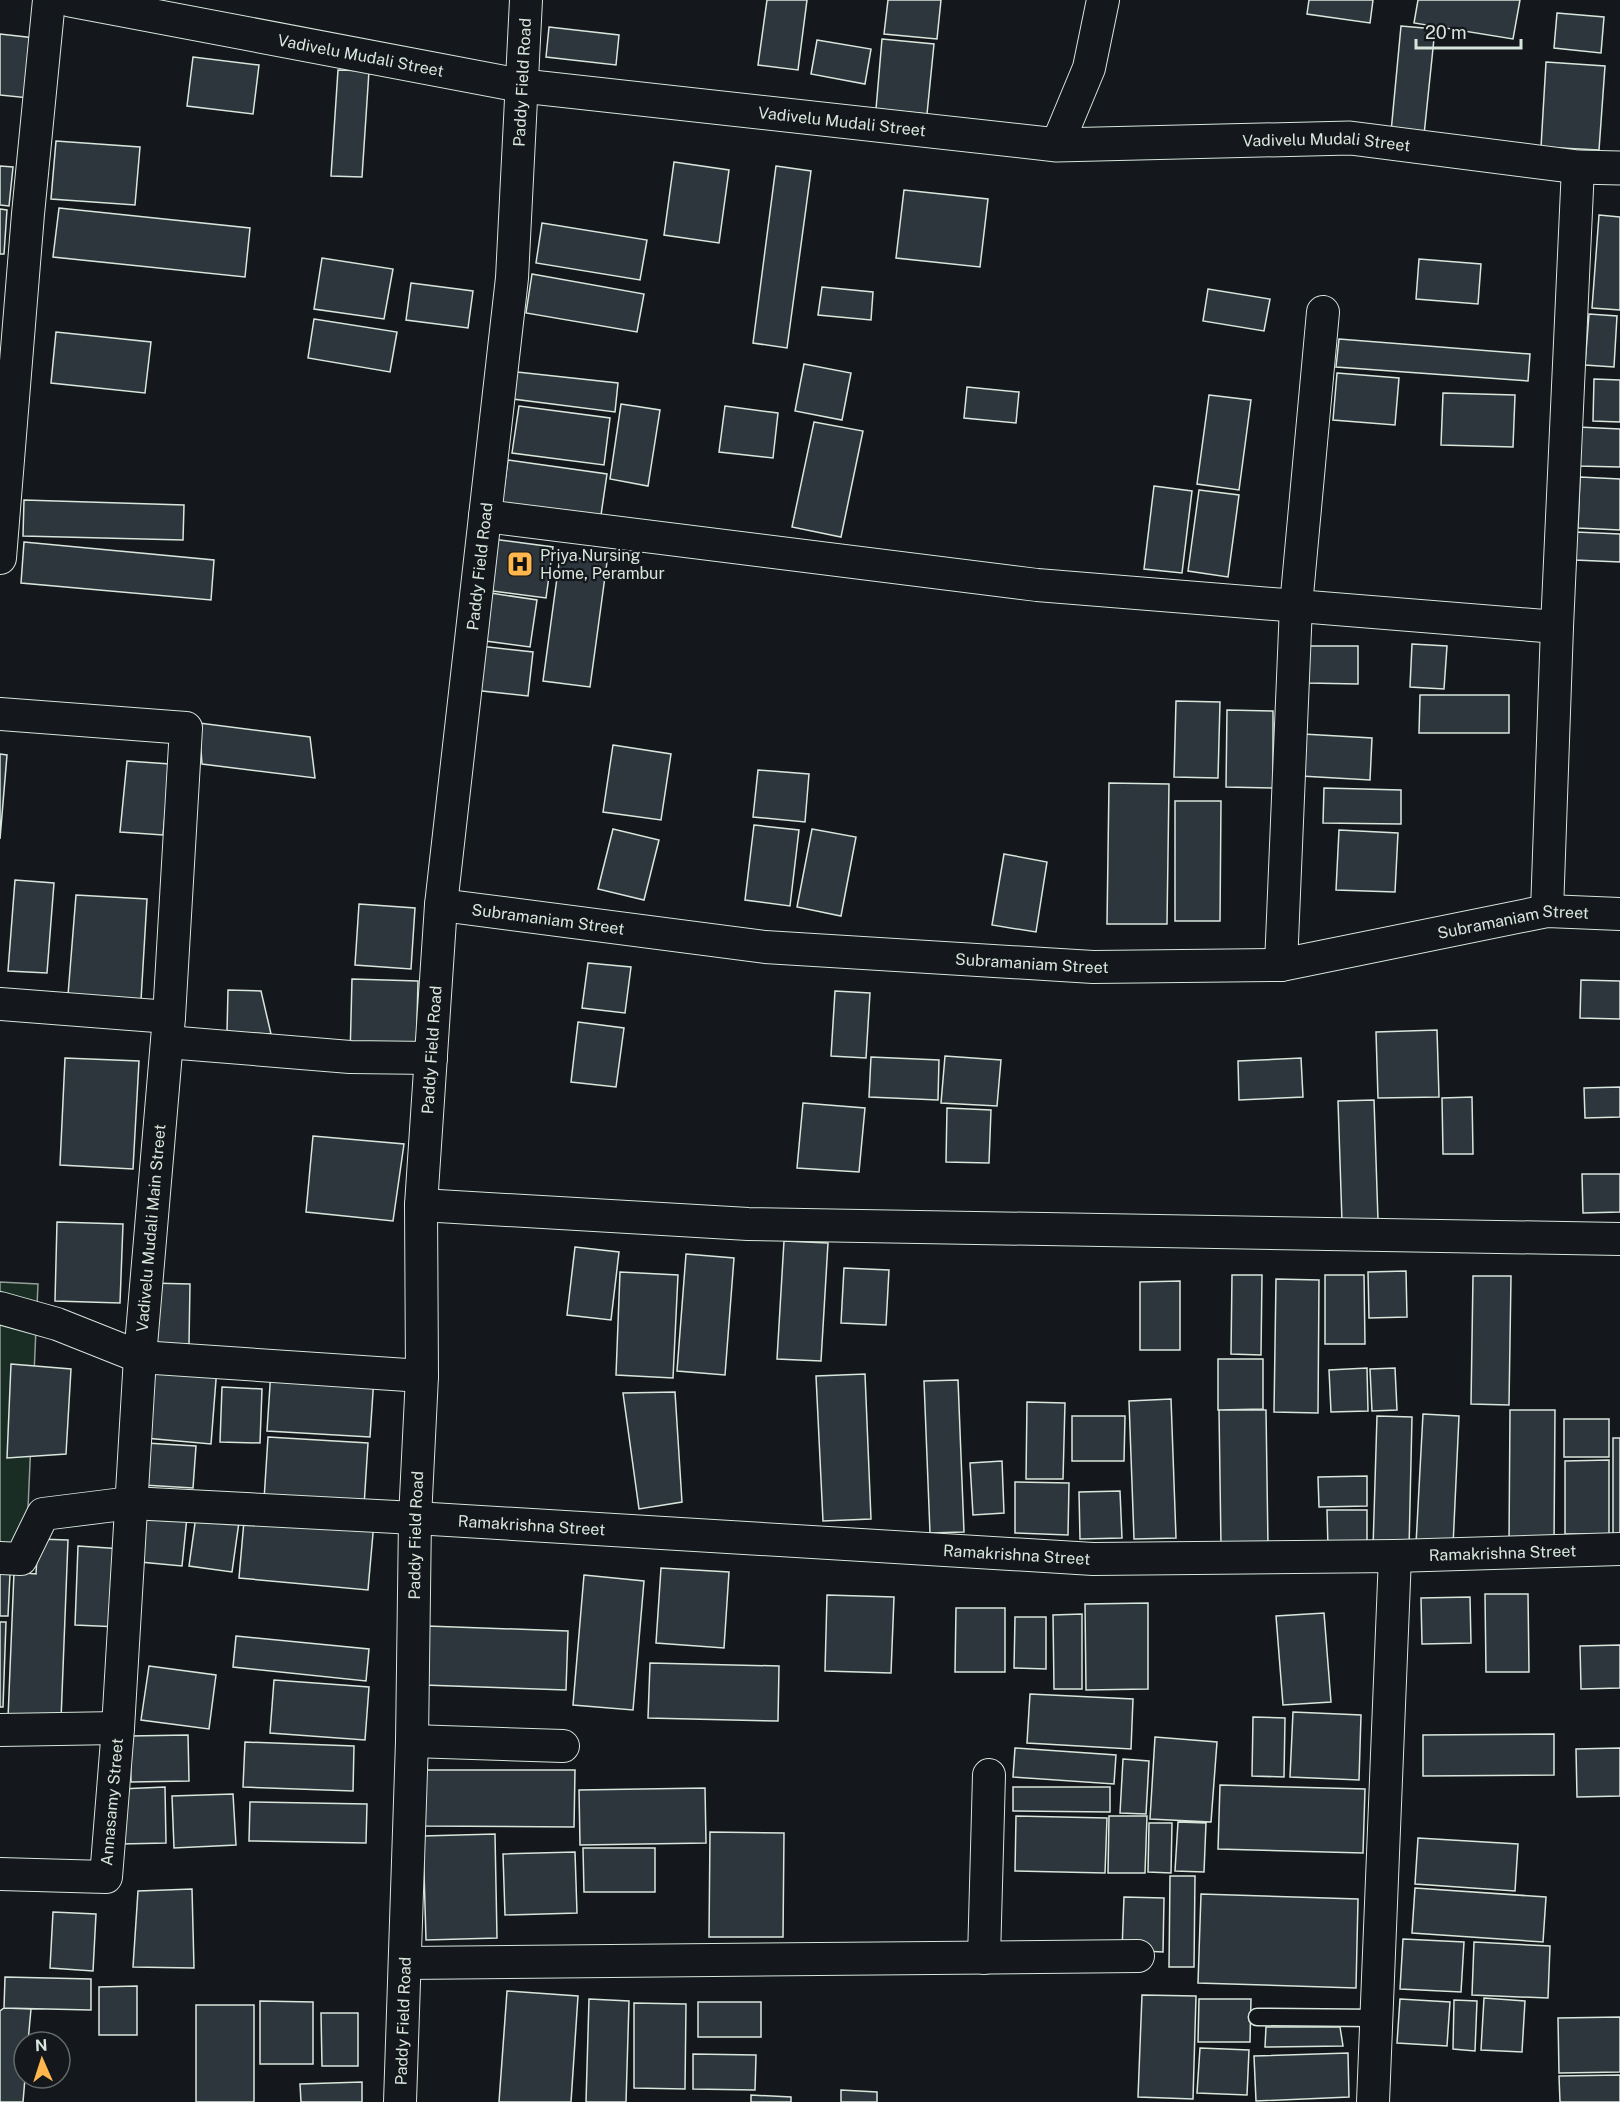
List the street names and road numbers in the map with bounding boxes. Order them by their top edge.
street label: Paddy Field Road [509,18,535,147]
street label: Vadivelu Mudali Street [276,30,445,80]
street label: Vadivelu Mudali Street [757,103,927,140]
street label: Vadivelu Mudali Street [1242,128,1412,155]
street label: Paddy Field Road [463,501,496,631]
street label: Subramaniam Street [471,900,626,938]
street label: Subramaniam Street [1436,901,1589,943]
street label: Subramaniam Street [954,949,1109,977]
street label: Paddy Field Road [418,985,445,1115]
street label: Vadivelu Mudali Main Street [132,1123,170,1333]
street label: Paddy Field Road [404,1470,427,1600]
street label: Ramakrishna Street [457,1511,606,1539]
street label: Ramakrishna Street [943,1540,1091,1568]
street label: Ramakrishna Street [1428,1541,1577,1564]
street label: Annasamy Street [97,1737,127,1867]
street label: Paddy Field Road [391,1956,414,2086]

